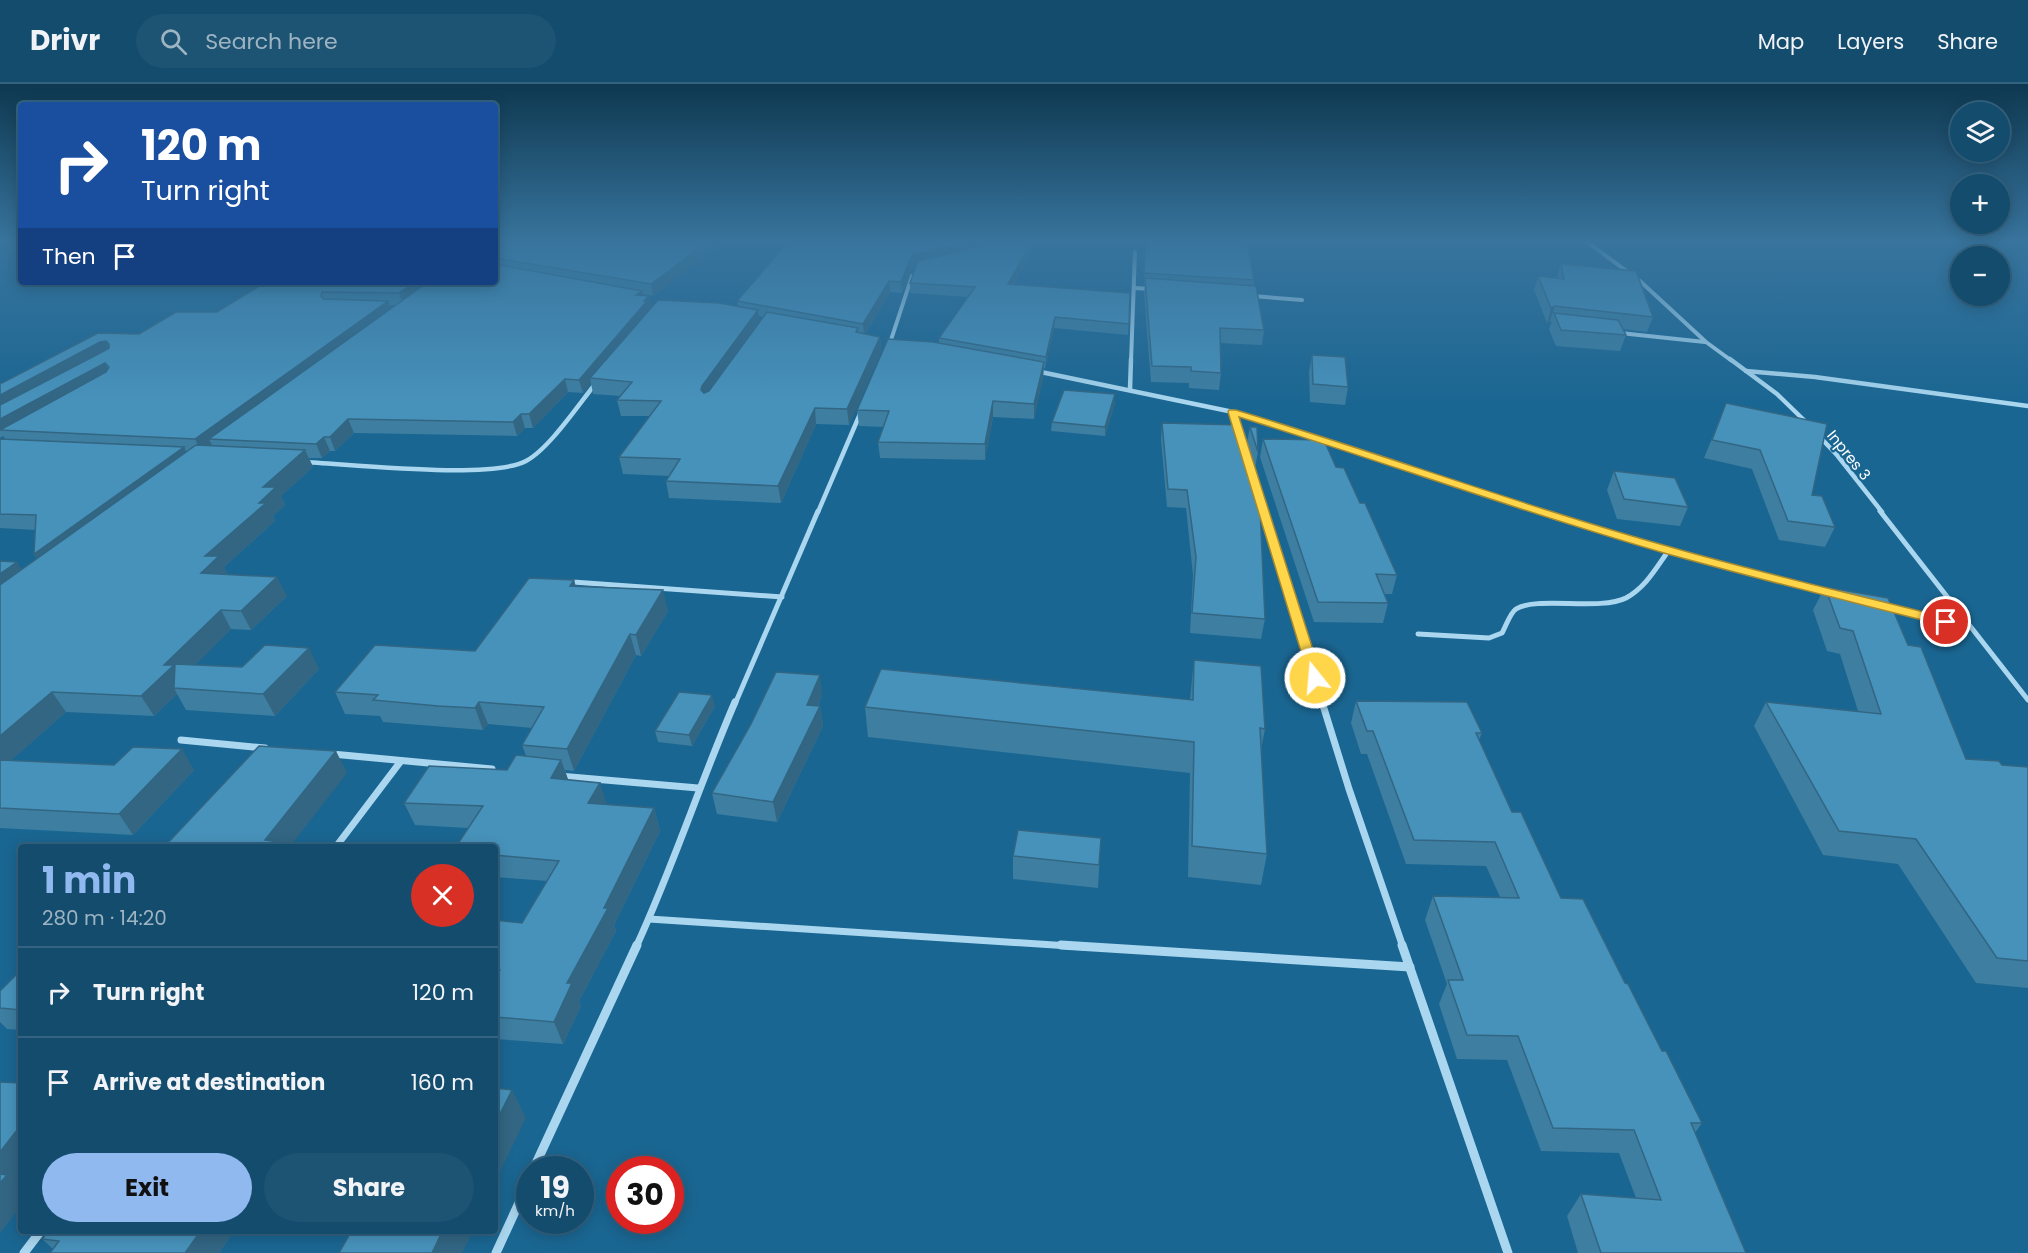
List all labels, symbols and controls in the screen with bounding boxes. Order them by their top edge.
search box [136,14,556,68]
text: Drivr [30,21,100,60]
icon: search [157,25,190,58]
text: Search here [205,26,338,57]
text: Map [1758,27,1804,56]
text: Layers [1837,27,1904,56]
text: Share [1937,27,1998,56]
map controls [1950,102,2010,306]
button: layers [1950,102,2010,162]
text: 120 m [141,116,262,175]
icon: right [42,126,120,204]
text: Turn right [141,172,270,209]
button: + [1950,174,2010,234]
icon: arrive [108,240,141,273]
text: Then [42,241,96,272]
button: − [1950,246,2010,306]
street label: Inpres 3 [1822,425,1876,485]
pin [1920,596,1971,647]
icon: arrive [1929,605,1962,638]
position arrow [1283,646,1347,710]
text: 1 min [42,855,136,906]
button: close [411,864,474,927]
text: 280 m · 14:20 [42,904,167,932]
icon: right [42,976,75,1009]
text: Turn right [93,977,204,1008]
text: 120 m [412,977,474,1008]
icon: arrive [42,1066,75,1099]
text: Arrive at destination [93,1067,325,1098]
text: 160 m [411,1067,474,1098]
button: Exit [42,1153,252,1222]
button: Share [264,1153,474,1222]
speed limit sign: 30 [606,1156,684,1234]
text: 19 [540,1166,570,1209]
text: km/h [535,1200,575,1221]

